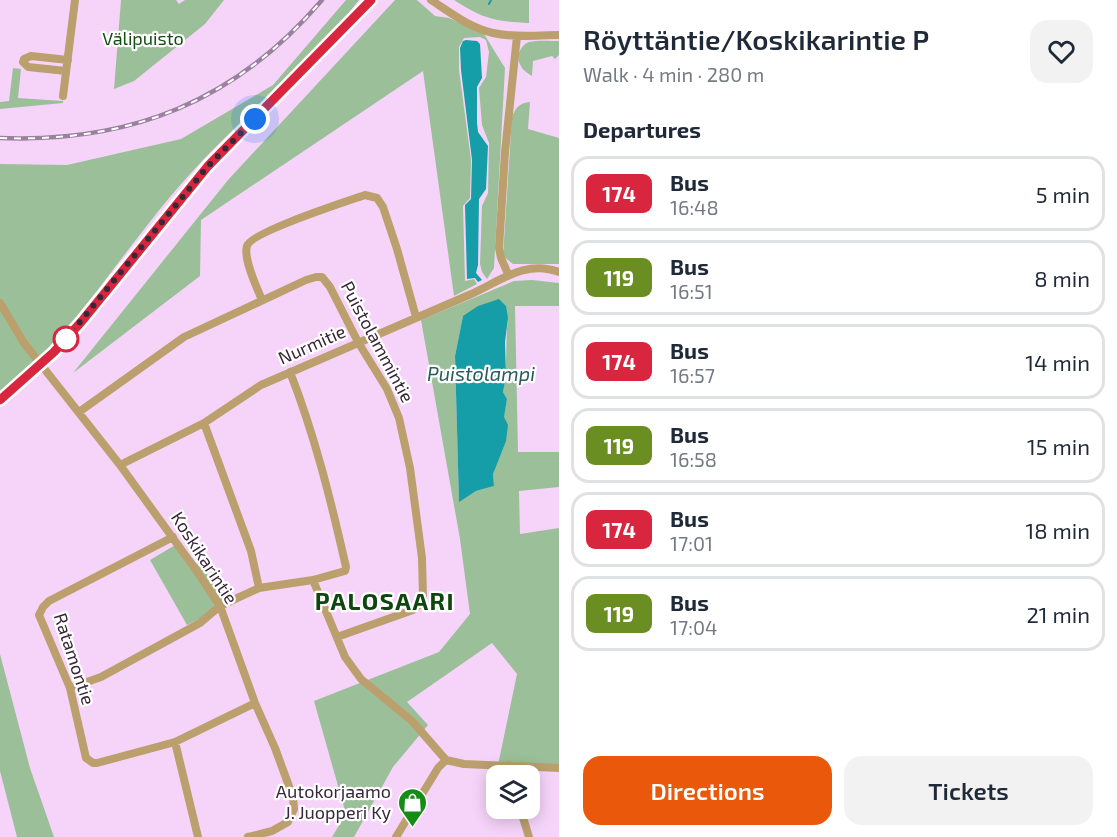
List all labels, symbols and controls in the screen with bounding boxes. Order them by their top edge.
button: heart [1030,20,1093,83]
text: Röyttäntie/Koskikarintie P [583,22,929,56]
park label: Välipuisto [102,27,184,49]
text: Walk · 4 min · 280 m [583,62,764,86]
your location [240,104,270,134]
text: Departures [583,116,701,142]
text: Bus [670,169,709,195]
text: 174 [602,181,636,206]
text: 5 min [1036,181,1090,207]
text: 16:48 [670,195,719,219]
text: Bus [670,253,709,279]
text: 119 [604,265,634,290]
text: 8 min [1034,265,1090,291]
street label: Puistolammintie [337,277,419,406]
text: 16:51 [670,279,713,303]
street label: Nurmitie [275,320,349,369]
unlabelled marker [53,326,79,352]
text: Bus [670,337,709,363]
text: 174 [602,349,636,374]
text: 14 min [1025,349,1090,375]
water label: Puistolampi [427,361,535,385]
text: 16:57 [670,363,715,387]
text: Bus [670,421,709,447]
text: 119 [604,433,634,458]
text: 15 min [1027,433,1090,459]
text: 16:58 [670,447,717,471]
text: Bus [670,505,709,531]
street label: Koskikarintie [167,507,243,608]
text: 174 [602,517,636,542]
text: 18 min [1025,517,1090,543]
text: 17:01 [670,531,713,555]
district label: PALOSAARI [315,586,455,615]
text: Bus [670,589,709,615]
text: 119 [604,601,634,626]
text: 21 min [1026,601,1090,627]
street label: Ratamontie [50,610,100,707]
text: 17:04 [670,615,717,639]
button: Directions [583,756,832,825]
button: Tickets [844,756,1093,825]
map controls [486,765,540,819]
button: layers [486,765,540,819]
place label: Autokorjaamo J. Juopperi Ky [276,780,391,823]
shop icon: Autokorjaamo J. Juopperi Ky [396,786,428,828]

